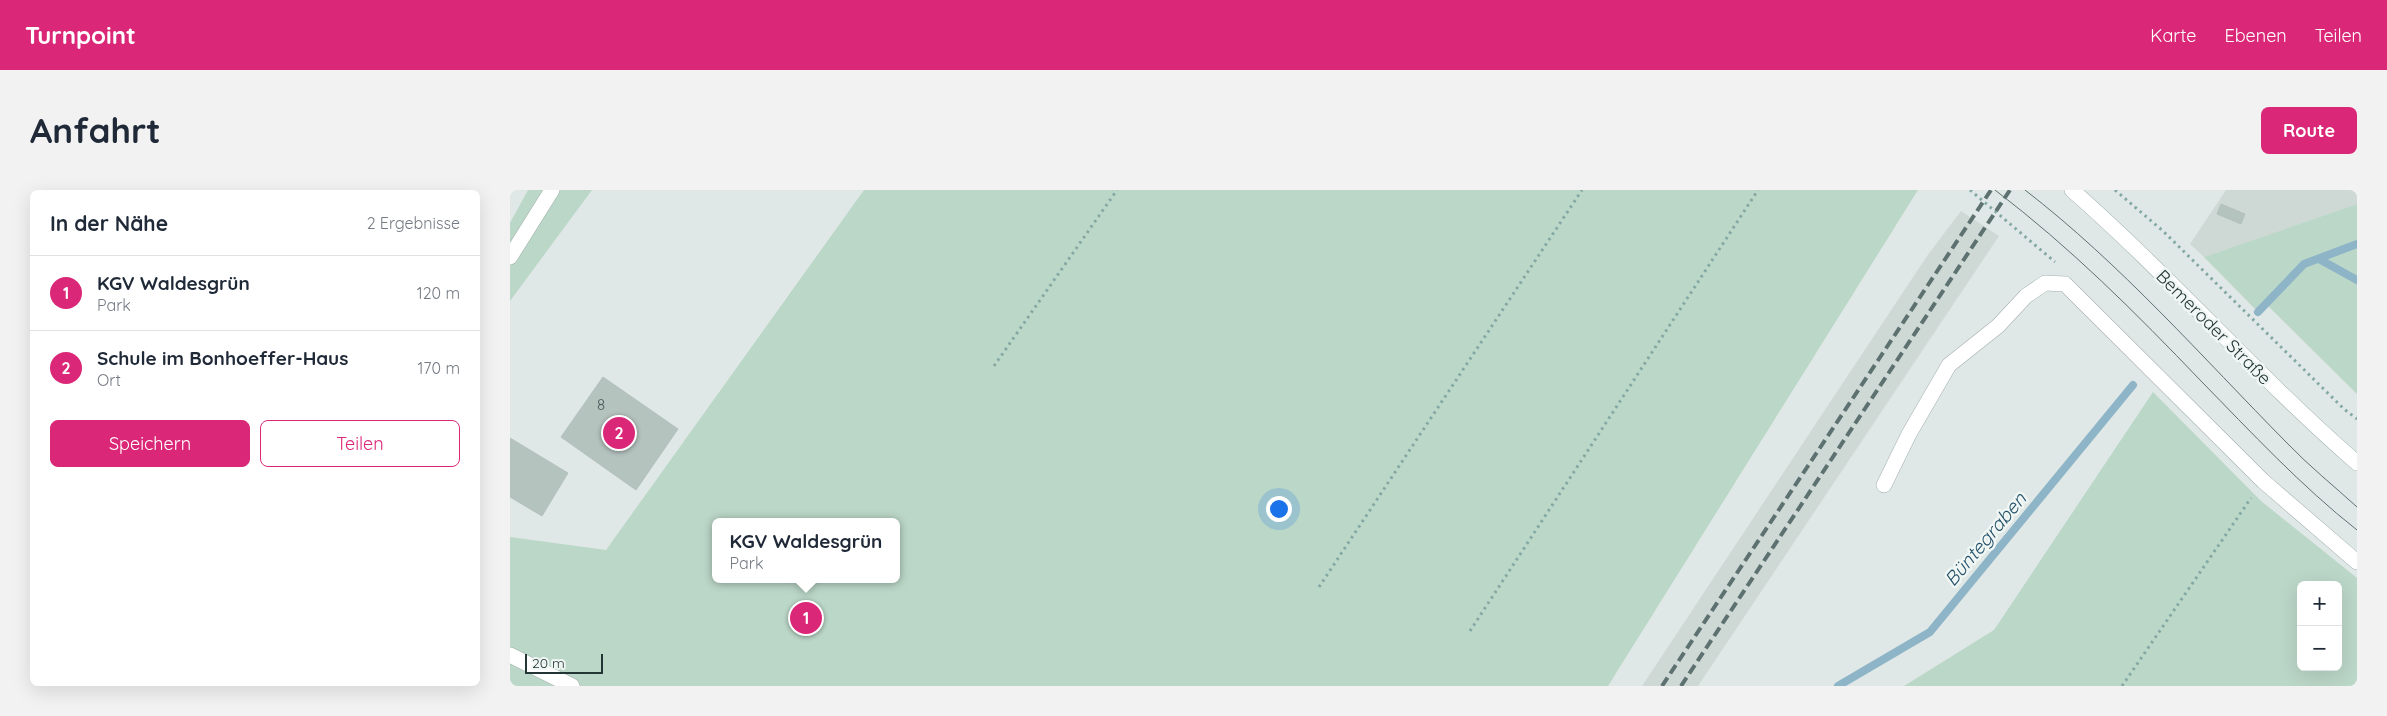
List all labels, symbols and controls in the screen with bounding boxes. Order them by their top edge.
text: Turnpoint [25,20,136,50]
text: Karte [2150,24,2196,47]
text: Ebenen [2224,24,2287,47]
text: Teilen [2315,24,2362,47]
button: Route [2261,107,2357,154]
text: Anfahrt [30,108,161,152]
text: In der Nähe [50,210,168,236]
text: 2 Ergebnisse [367,213,460,233]
street label: Bemeroder Straße [2152,265,2276,389]
text: KGV Waldesgrün [97,271,250,295]
text: 1 [63,283,69,303]
text: 120 m [417,283,460,303]
text: Park [97,295,131,315]
text: Schule im Bonhoeffer-Haus [97,346,348,370]
text: 2 [61,358,71,378]
text: 170 m [417,358,460,378]
text: Ort [97,370,121,390]
house number: 8 [597,395,605,414]
pin: 2 [603,414,635,452]
button: Speichern [50,420,250,467]
button: Teilen [260,420,460,467]
water label: Büntegraben [1939,487,2032,591]
your location [1266,496,1292,522]
popup [712,518,900,583]
text: KGV Waldesgrün [730,529,882,553]
text: Park [730,553,763,573]
map controls [2297,581,2342,671]
button: + [2297,581,2342,626]
pin: 1 [790,599,822,637]
button: − [2297,626,2342,671]
scale bar [525,651,602,674]
text: 20 m [532,654,565,672]

